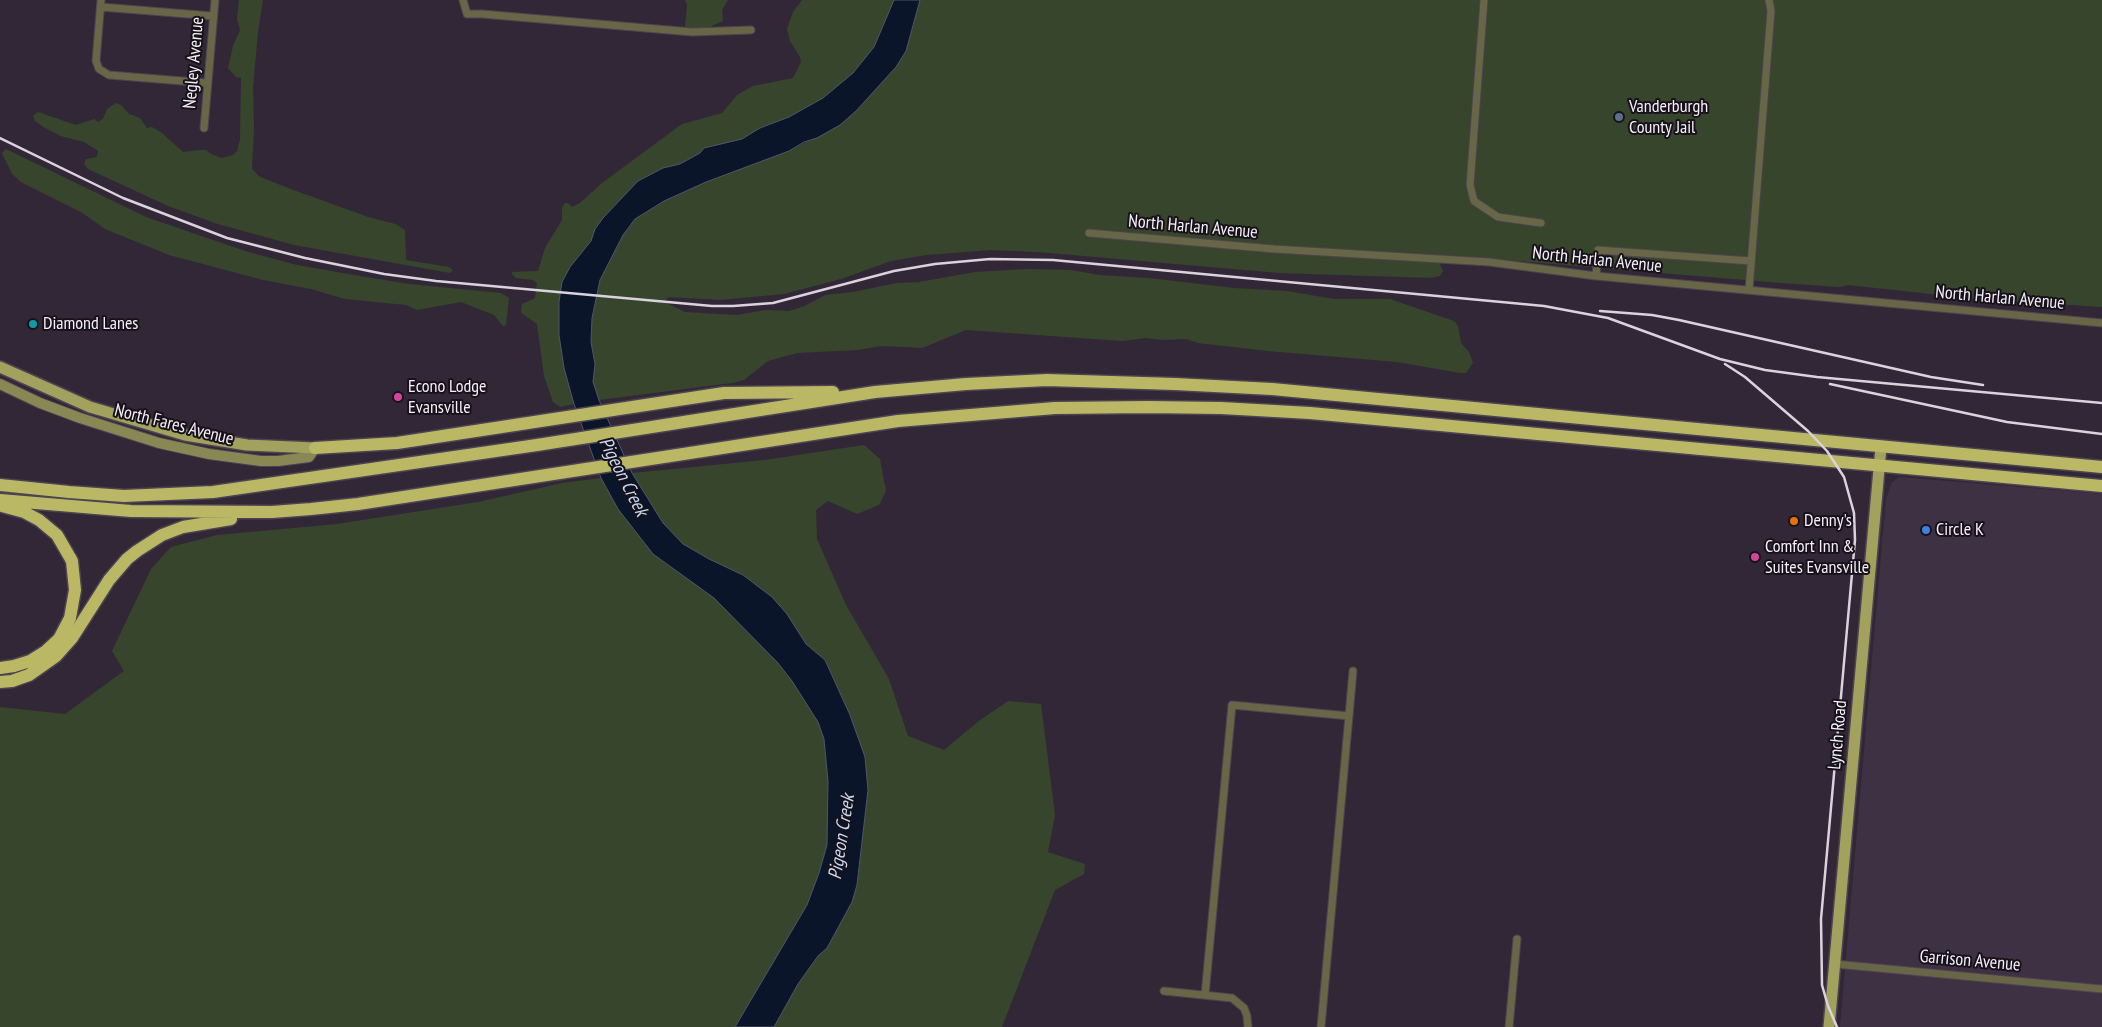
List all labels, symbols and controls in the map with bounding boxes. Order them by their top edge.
street label: Negley Avenue [179,16,209,110]
place label: Vanderburgh County Jail [1629,96,1708,138]
marker: Vanderburgh County Jail [1613,111,1625,123]
street label: North Harlan Avenue [1127,211,1259,243]
street label: North Harlan Avenue [1531,242,1663,278]
street label: North Harlan Avenue [1934,282,2066,314]
place label: Diamond Lanes [43,313,138,335]
marker: Diamond Lanes [27,318,39,330]
place label: Econo Lodge Evansville [408,376,487,418]
marker: Econo Lodge Evansville [392,391,404,403]
street label: North Fares Avenue [112,400,236,450]
water label: Pigeon Creek [593,434,653,520]
place label: Denny's [1804,510,1852,532]
marker: Denny's [1788,515,1800,527]
place label: Circle K [1936,519,1984,541]
marker: Circle K [1920,524,1932,536]
place label: Comfort Inn & Suites Evansville [1765,536,1869,578]
marker: Comfort Inn & Suites Evansville [1749,551,1761,563]
street label: Lynch Road [1824,699,1852,771]
water label: Pigeon Creek [824,793,860,881]
street label: Garrison Avenue [1919,946,2021,976]

